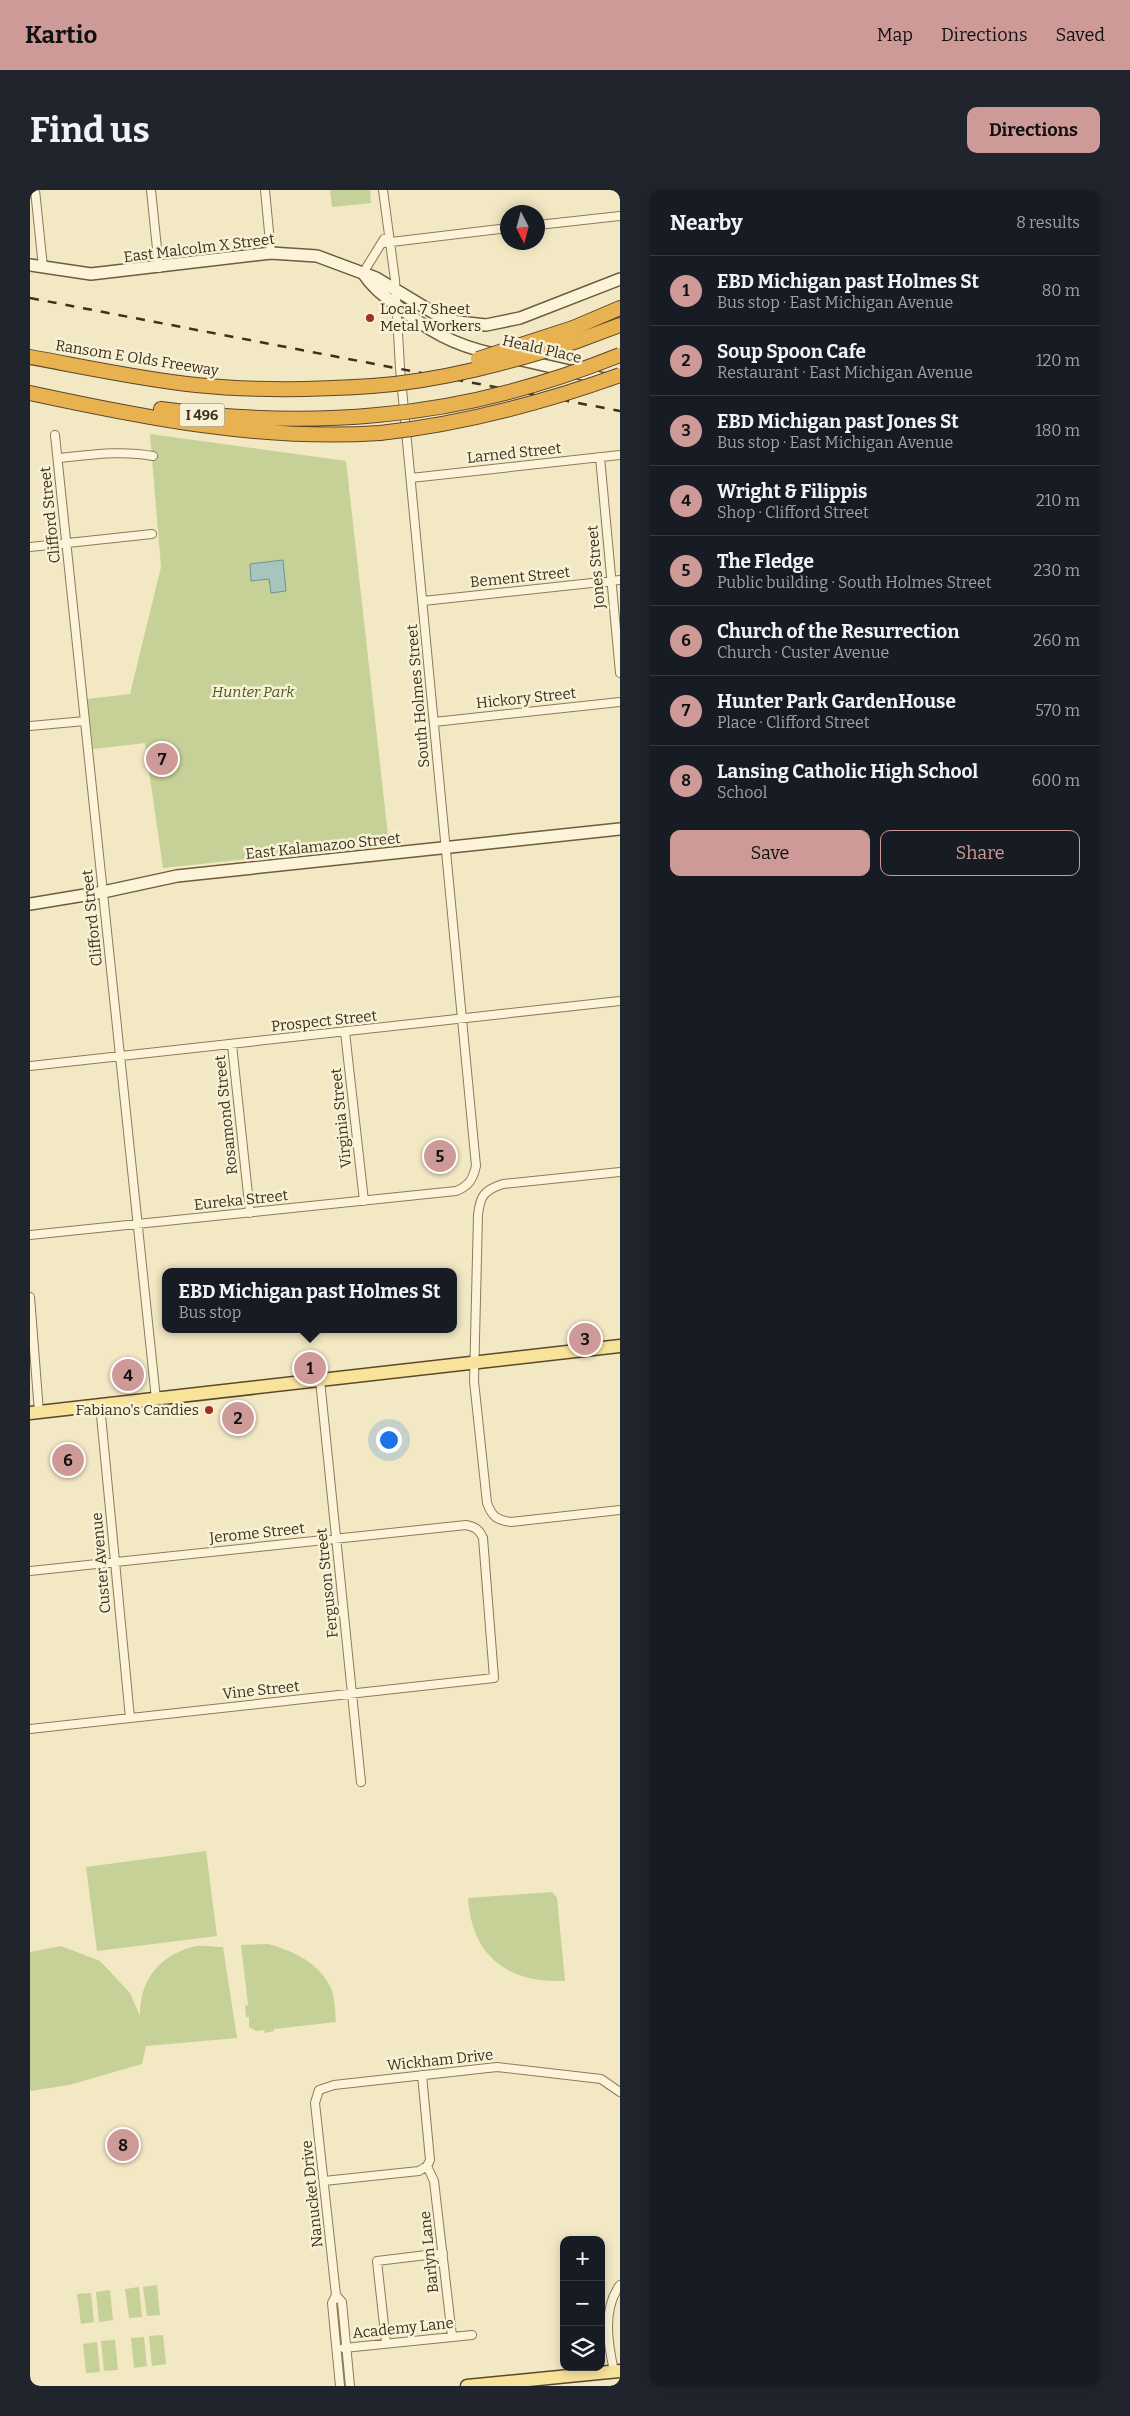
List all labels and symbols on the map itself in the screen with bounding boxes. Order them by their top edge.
north arrow [500,205,545,250]
street label: East Malcolm X Street [122,230,276,266]
place label: Local 7 Sheet Metal Workers [380,300,481,335]
marker: Local 7 Sheet Metal Workers [364,312,376,324]
street label: Heald Place [501,331,583,367]
street label: Ransom E Olds Freeway [54,336,220,380]
road number: I 496 [180,404,224,426]
street label: Larned Street [466,439,563,467]
street label: Clifford Street [36,465,64,564]
street label: Jones Street [583,524,609,610]
street label: Bement Street [469,563,571,591]
street label: South Holmes Street [403,623,433,769]
park label: Hunter Park [212,683,295,701]
street label: Hickory Street [475,684,578,712]
pin: 7 [146,740,178,778]
street label: East Kalamazoo Street [245,829,402,863]
street label: Clifford Street [78,868,106,967]
street label: Prospect Street [270,1006,378,1036]
street label: Rosamond Street [211,1054,241,1176]
street label: Virginia Street [327,1067,355,1169]
pin: 5 [424,1137,456,1175]
street label: Eureka Street [193,1186,290,1214]
pin: 3 [569,1320,601,1358]
pin: 1 [294,1349,326,1387]
pin: 4 [112,1356,144,1394]
pin: 2 [222,1399,254,1437]
place label: Fabiano's Candies [75,1401,199,1419]
marker: Fabiano's Candies [203,1404,215,1416]
your location [376,1427,402,1453]
pin: 6 [52,1441,84,1479]
street label: Custer Avenue [88,1512,114,1614]
street label: Jerome Street [207,1519,306,1547]
street label: Ferguson Street [312,1527,342,1639]
street label: Vine Street [222,1677,301,1703]
street label: Wickham Drive [386,2045,494,2075]
pin: 8 [107,2126,139,2164]
street label: Nanucket Drive [297,2140,327,2248]
street label: Barlyn Lane [416,2210,442,2294]
street label: Academy Lane [351,2314,455,2342]

